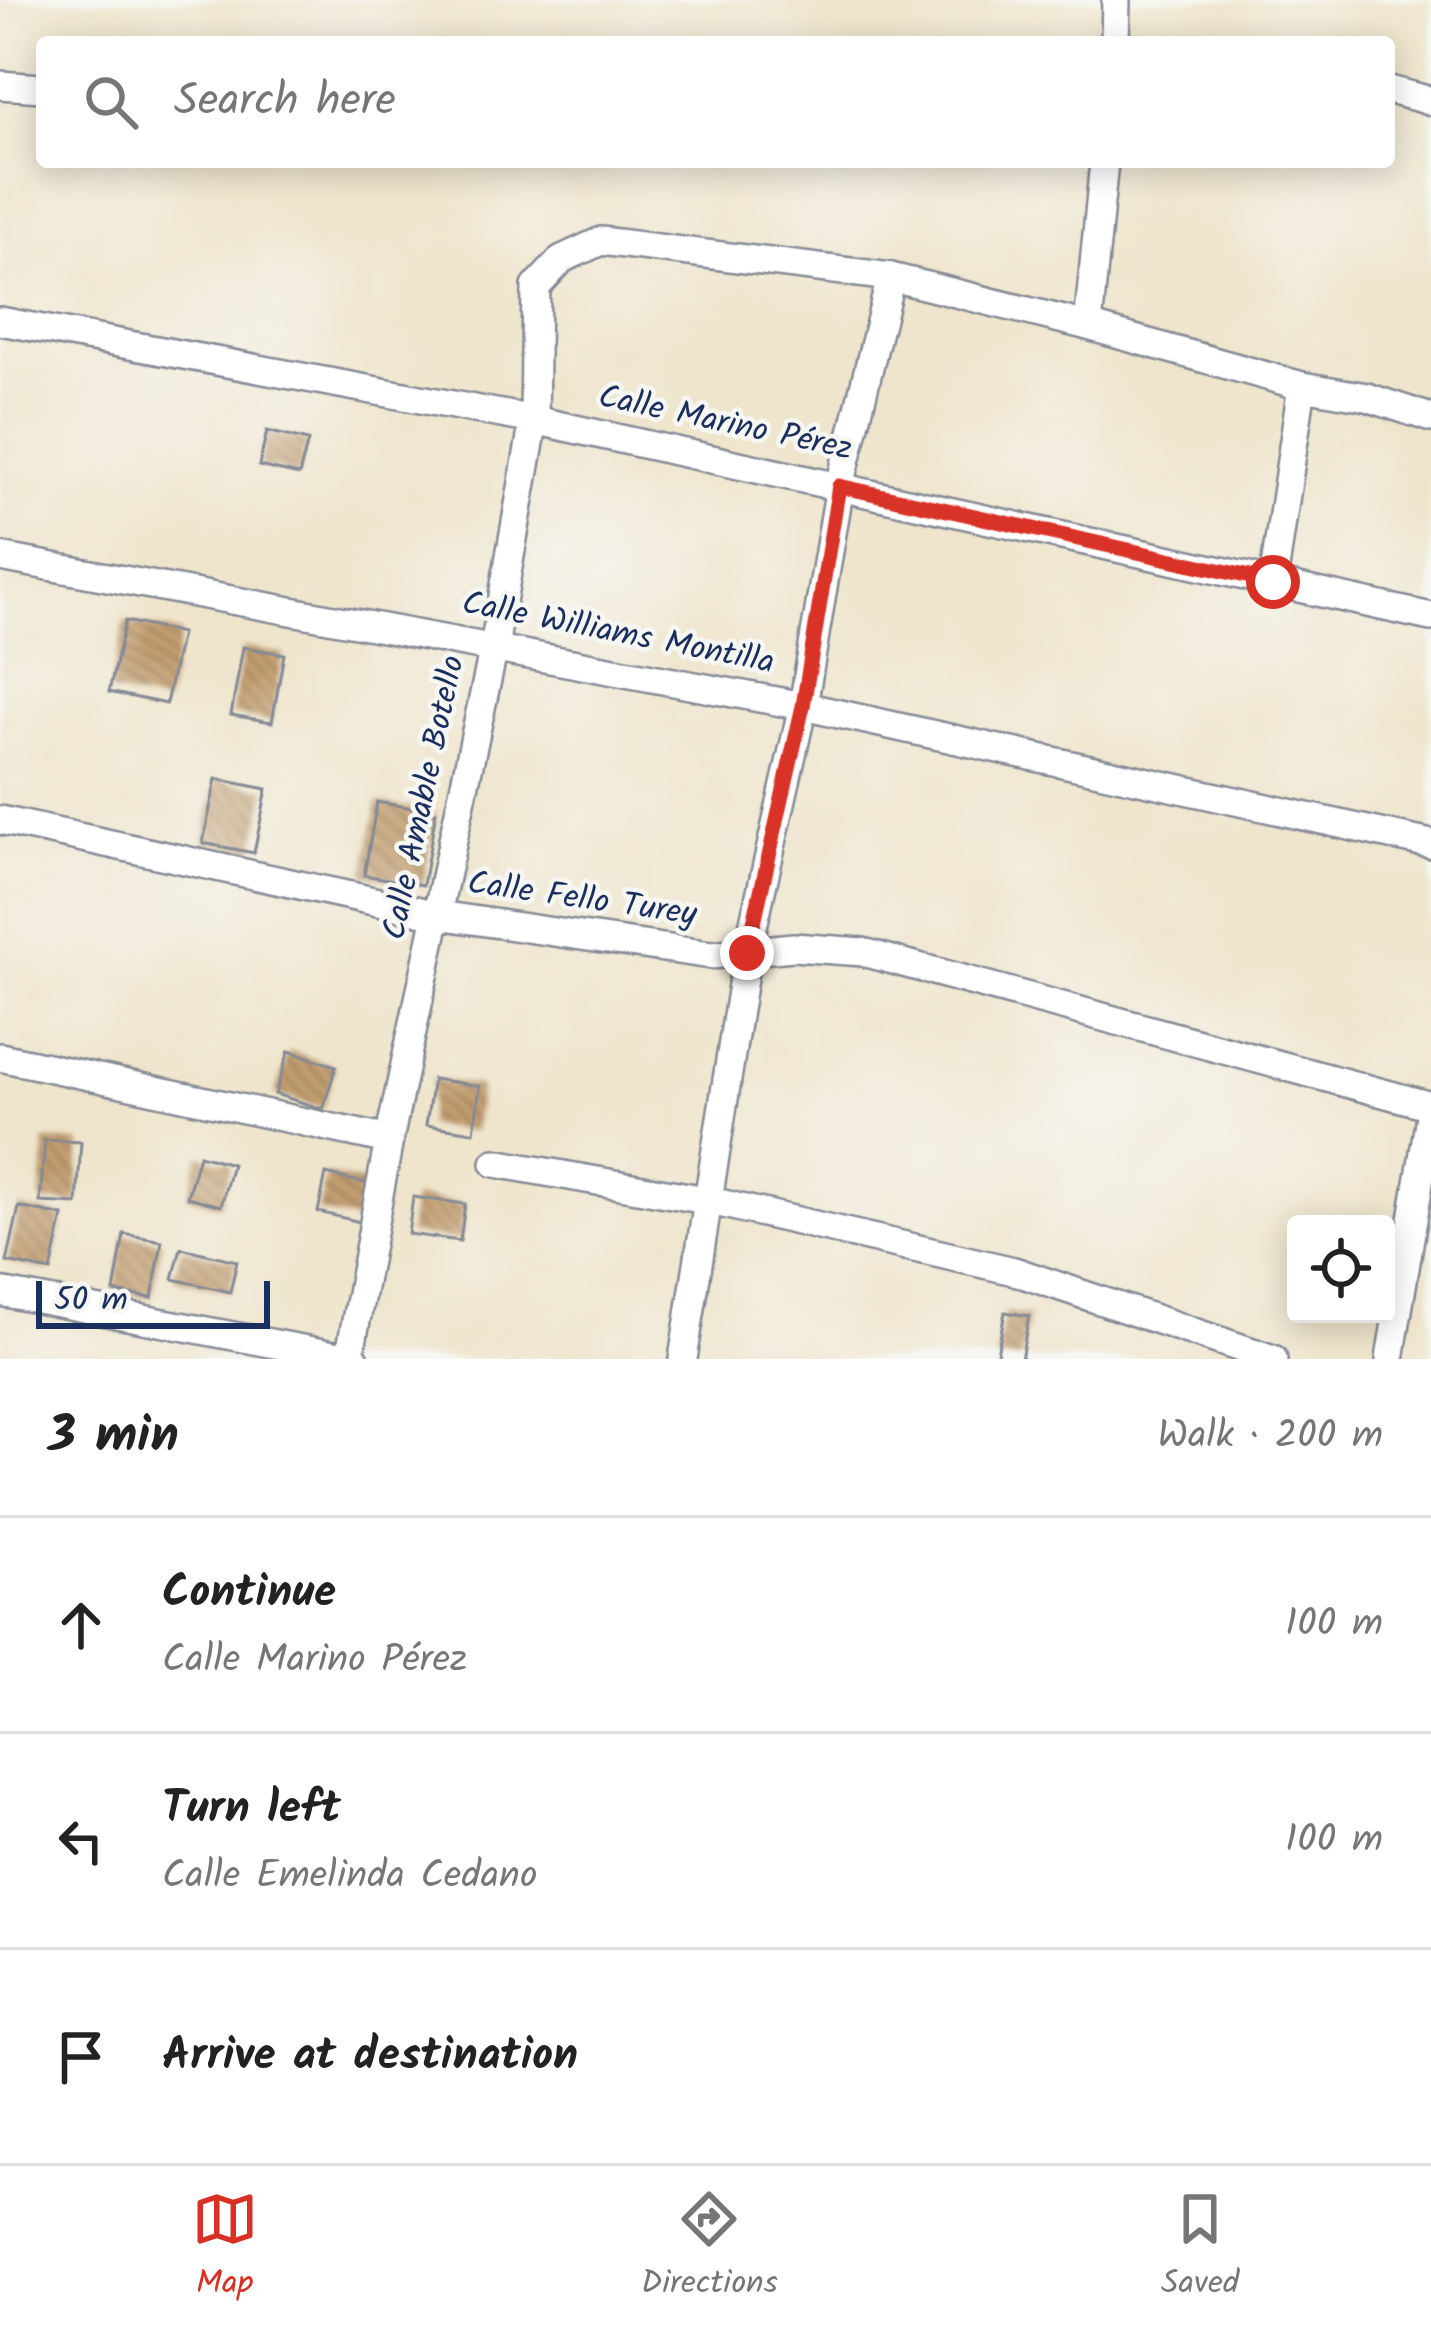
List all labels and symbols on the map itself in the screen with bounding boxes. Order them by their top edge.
street label: Calle Marino Pérez [593,371,857,477]
route start [1246,555,1300,609]
street label: Calle Williams Montilla [457,578,779,690]
street label: Calle Amable Botello [369,651,481,945]
street label: Calle Fello Turey [464,858,700,942]
route end [720,926,774,980]
scale bar [36,1275,270,1328]

